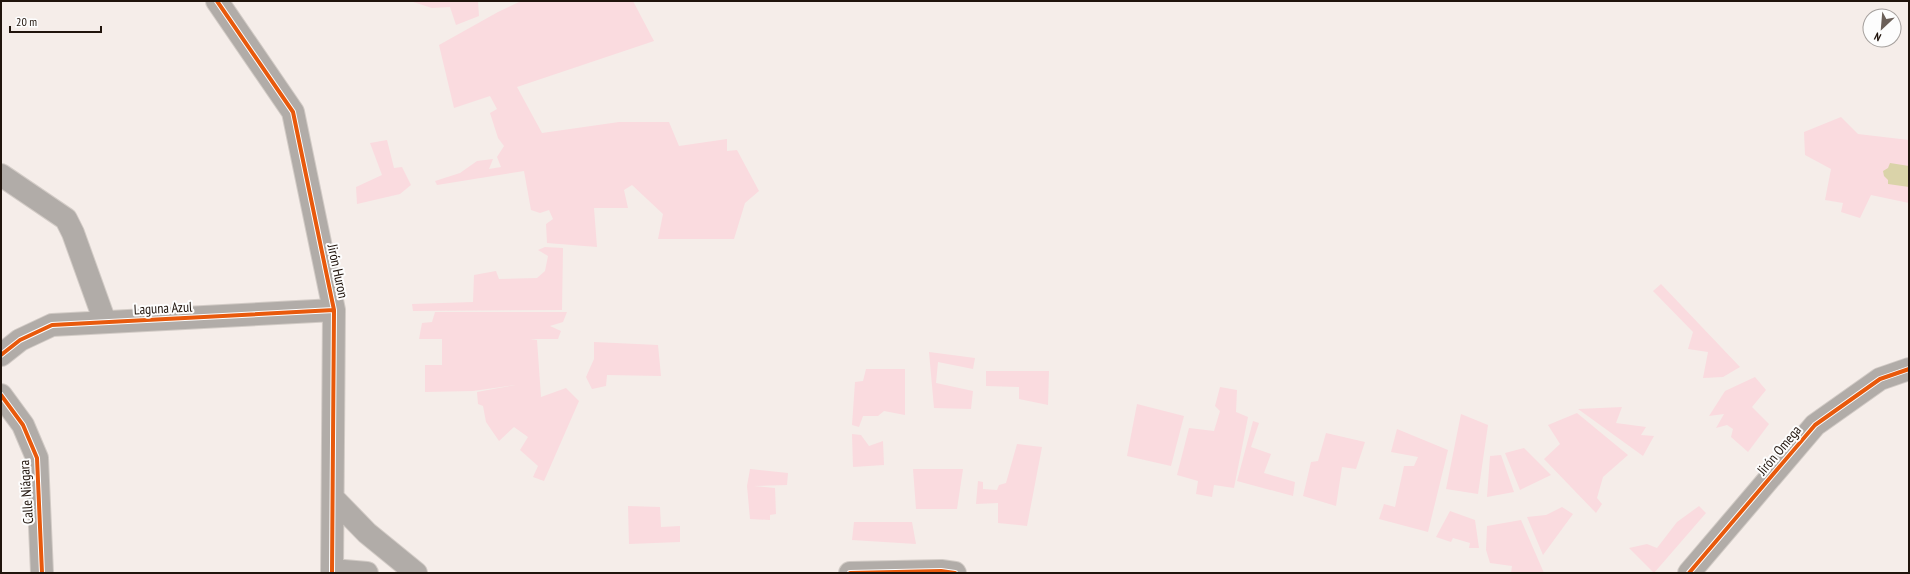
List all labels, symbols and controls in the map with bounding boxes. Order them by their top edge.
scale bar [10,8,101,34]
north arrow [1862,8,1902,48]
text: 20 m [16,14,37,29]
text: N [1872,29,1883,45]
street label: Jirón Huron [323,241,353,300]
street label: Laguna Azul [133,297,193,319]
street label: Jirón Omega [1752,421,1805,479]
street label: Calle Niágara [15,459,37,525]

